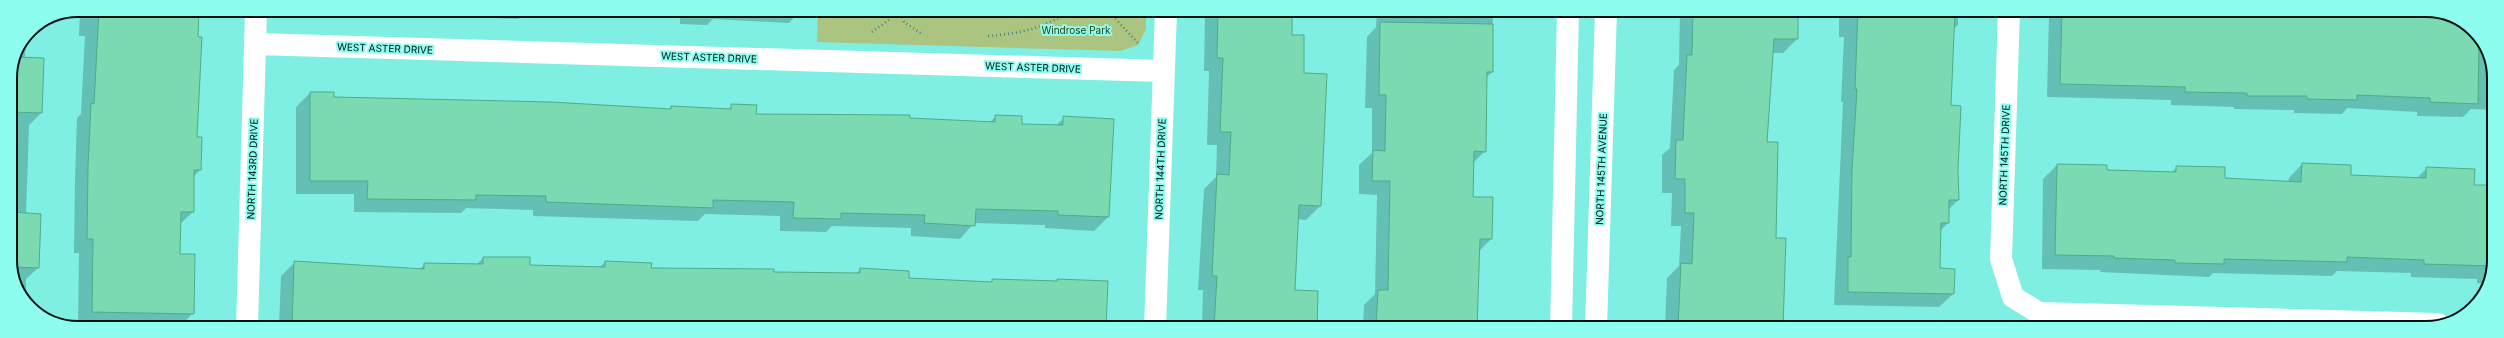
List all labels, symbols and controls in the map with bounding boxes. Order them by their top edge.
park label: Windrose Park [1041,24,1111,36]
street label: WEST ASTER DRIVE [337,40,433,56]
street label: WEST ASTER DRIVE [661,49,757,65]
street label: WEST ASTER DRIVE [985,59,1081,75]
street label: NORTH 145TH DRIVE [1996,104,2012,206]
street label: NORTH 145TH AVENUE [1593,113,1609,225]
street label: NORTH 143RD DRIVE [244,118,260,220]
street label: NORTH 144TH DRIVE [1152,118,1168,220]

